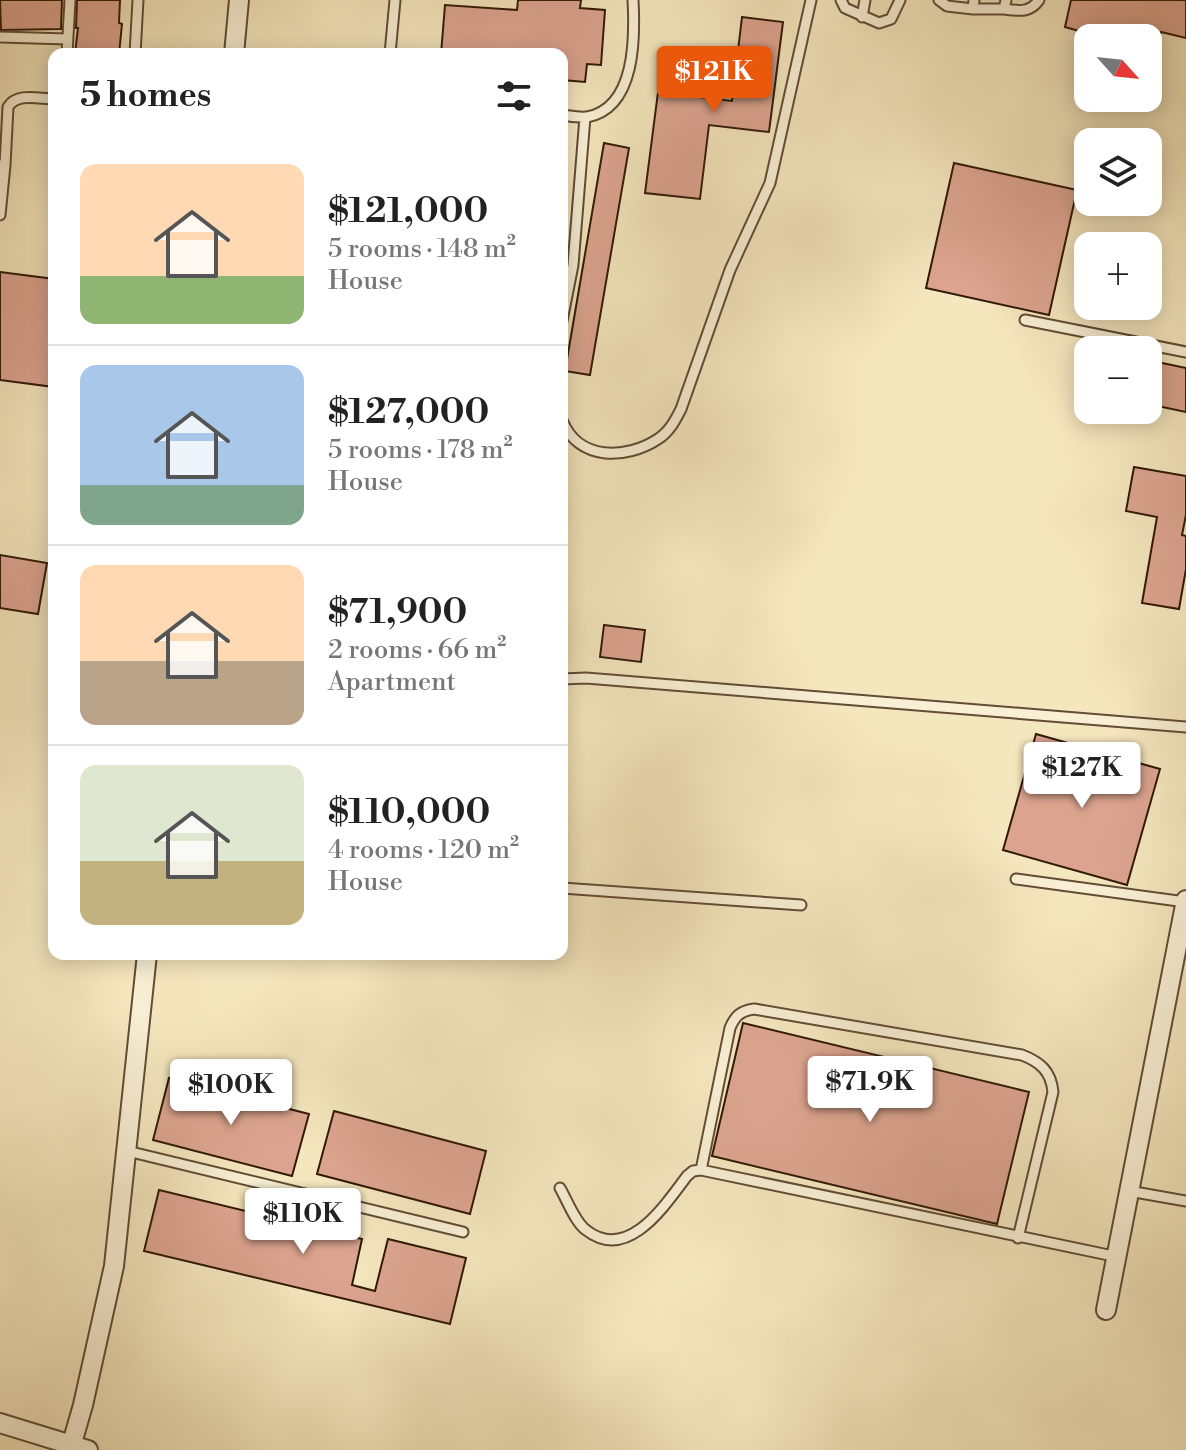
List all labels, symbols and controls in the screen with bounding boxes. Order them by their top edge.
north arrow [1074,24,1162,112]
map controls [1074,24,1162,424]
pin: $121K [658,46,770,114]
text: $121K [675,56,753,88]
icon: filters [492,74,536,118]
text: 5 homes [80,75,211,117]
button: layers [1074,128,1162,216]
text: $121,000 [328,191,488,233]
icon: home [144,196,240,292]
button: + [1074,232,1162,320]
text: 5 rooms · 148 m² [328,233,516,265]
text: House [328,265,403,297]
button: − [1074,336,1162,424]
text: $127,000 [328,392,489,434]
icon: home [144,397,240,493]
text: 5 rooms · 178 m² [328,434,513,466]
text: House [328,466,403,498]
text: $71,900 [328,592,467,634]
icon: home [144,597,240,693]
text: 2 rooms · 66 m² [328,634,506,666]
text: Apartment [328,666,456,698]
pin: $127K [1026,742,1138,810]
text: $127K [1042,752,1122,784]
text: $110,000 [328,792,490,834]
icon: home [144,797,240,893]
text: 4 rooms · 120 m² [328,834,519,866]
text: House [328,866,403,898]
pin: $71.9K [805,1056,935,1124]
pin: $100K [175,1059,287,1127]
text: $71.9K [826,1066,914,1098]
text: $100K [188,1069,274,1101]
pin: $110K [247,1188,359,1256]
text: $110K [263,1198,343,1230]

